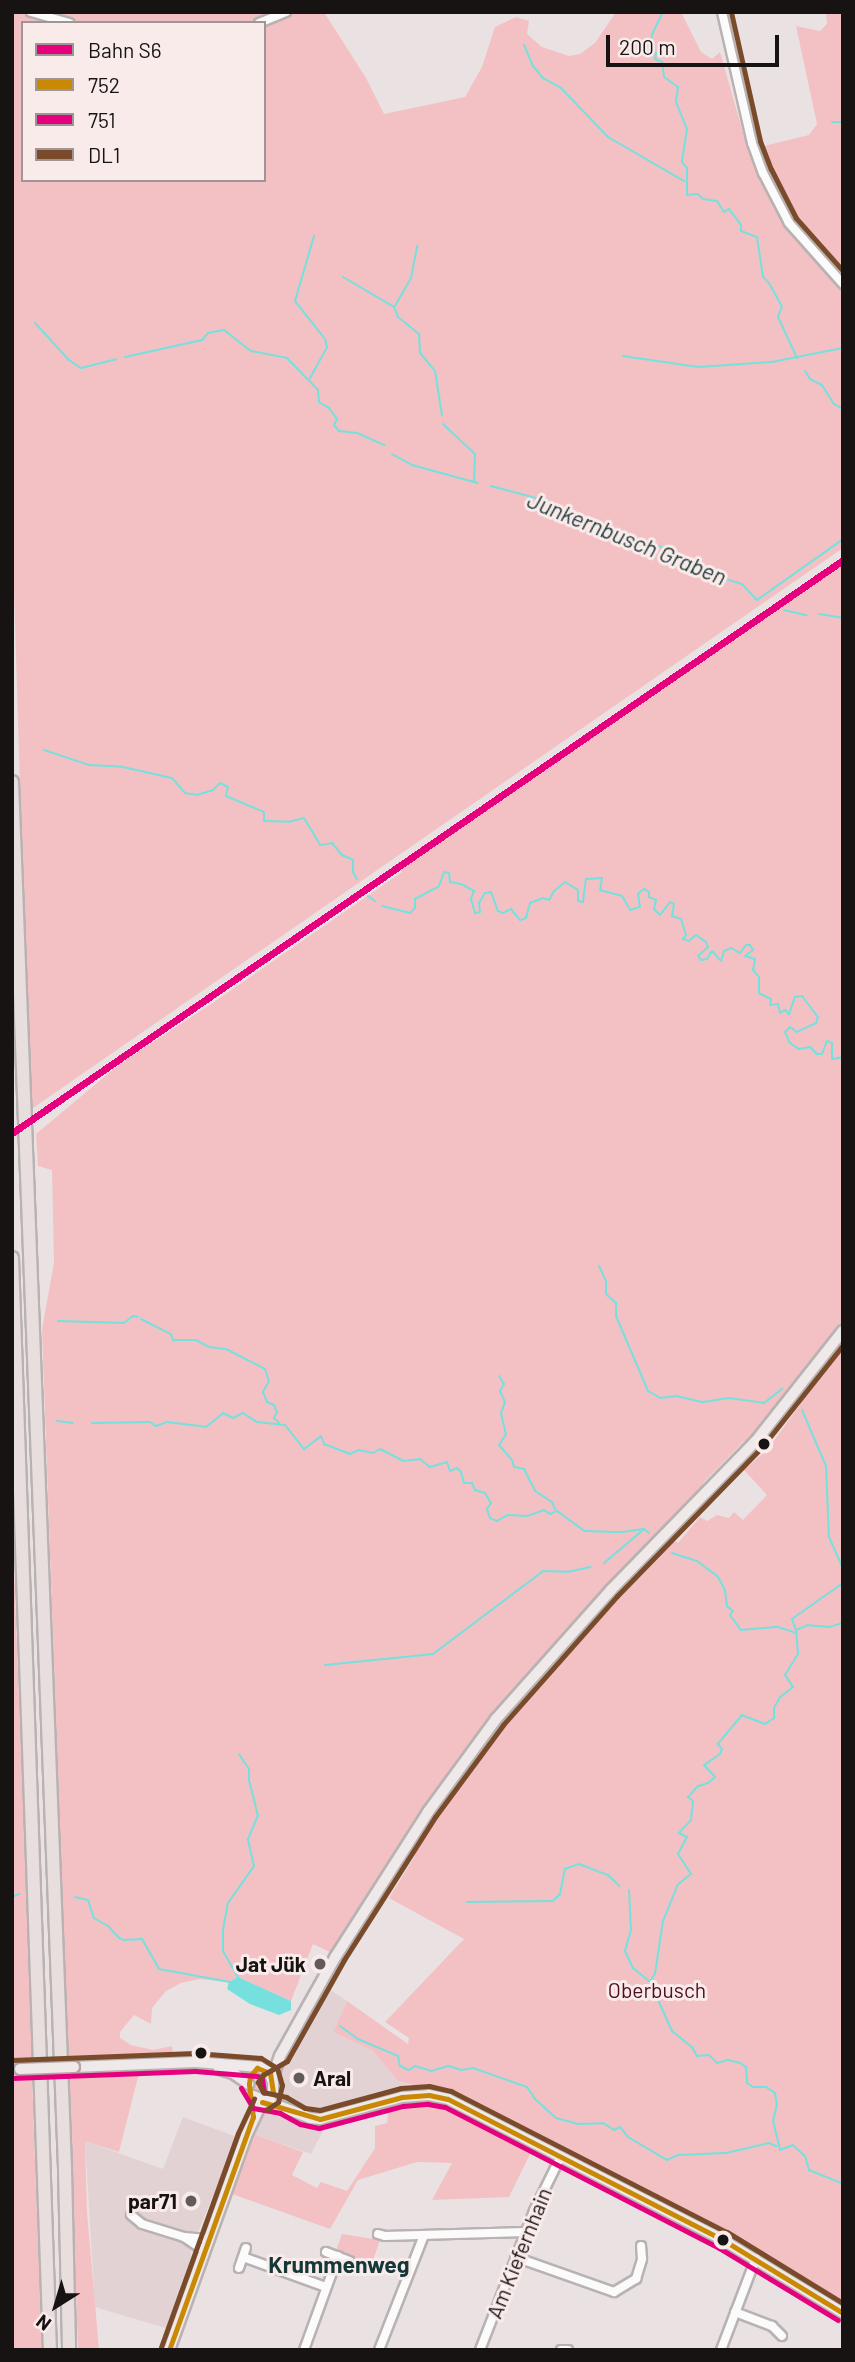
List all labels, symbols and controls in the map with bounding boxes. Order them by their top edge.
legend [21,21,266,182]
scale bar [610,21,783,65]
text: 200 m [619,34,676,59]
text: Bahn S6 [88,37,162,62]
text: 752 [88,72,120,97]
text: 751 [88,107,116,132]
text: DL1 [88,142,120,167]
water label: Junkernbusch Graben [523,485,731,591]
unlabelled marker [757,1437,771,1451]
place label: Jat Jük [236,1951,306,1977]
marker: Jat Jük [312,1956,328,1972]
park label: Oberbusch [608,1977,706,2003]
unlabelled marker [194,2046,208,2060]
place label: Aral [313,2065,351,2091]
marker: Aral [291,2070,307,2086]
street label: Am Kiefernhain [481,2184,557,2322]
place label: par71 [128,2188,177,2214]
marker: par71 [183,2193,199,2209]
unlabelled marker [716,2233,730,2247]
district label: Krummenweg [268,2250,410,2278]
north arrow [21,2271,91,2341]
text: N [31,2310,55,2336]

